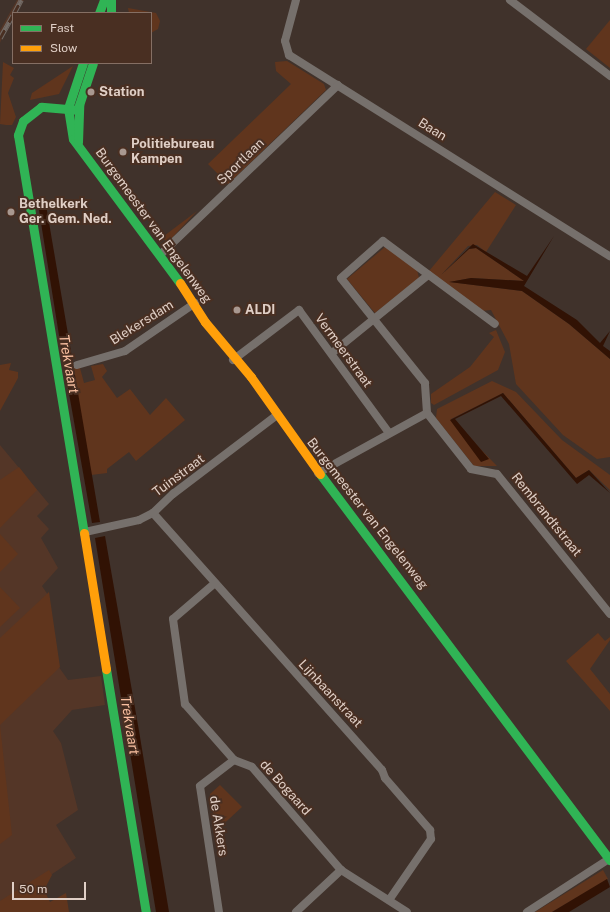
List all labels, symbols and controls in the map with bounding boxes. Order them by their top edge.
legend [12,12,152,64]
text: Fast [50,21,74,35]
text: Slow [50,41,77,55]
place label: Station [99,84,144,100]
marker: Station [86,87,96,97]
street label: Baan [415,115,449,145]
street label: Sportlaan [214,136,268,188]
place label: Politiebureau Kampen [131,137,214,168]
street label: Burgemeester van Engelenweg [91,145,215,307]
marker: Politiebureau Kampen [118,147,128,157]
place label: Bethelkerk Ger. Gem. Ned. [19,197,112,228]
marker: Bethelkerk Ger. Gem. Ned. [6,207,16,217]
street label: Blekersdam [107,297,177,349]
place label: ALDI [245,302,275,318]
marker: ALDI [232,305,242,315]
street label: Vermeerstraat [311,311,375,391]
water label: Trekvaart [56,333,82,395]
street label: Burgemeester van Engelenweg [303,435,431,593]
street label: Tuinstraat [150,451,208,501]
street label: Rembrandtstraat [508,470,584,560]
street label: Lijnbaanstraat [295,657,365,731]
water label: Trekvaart [117,694,143,756]
street label: de Bogaard [256,757,314,819]
street label: de Akkers [206,795,230,857]
scale bar [14,874,88,900]
text: 50 m [19,882,47,896]

